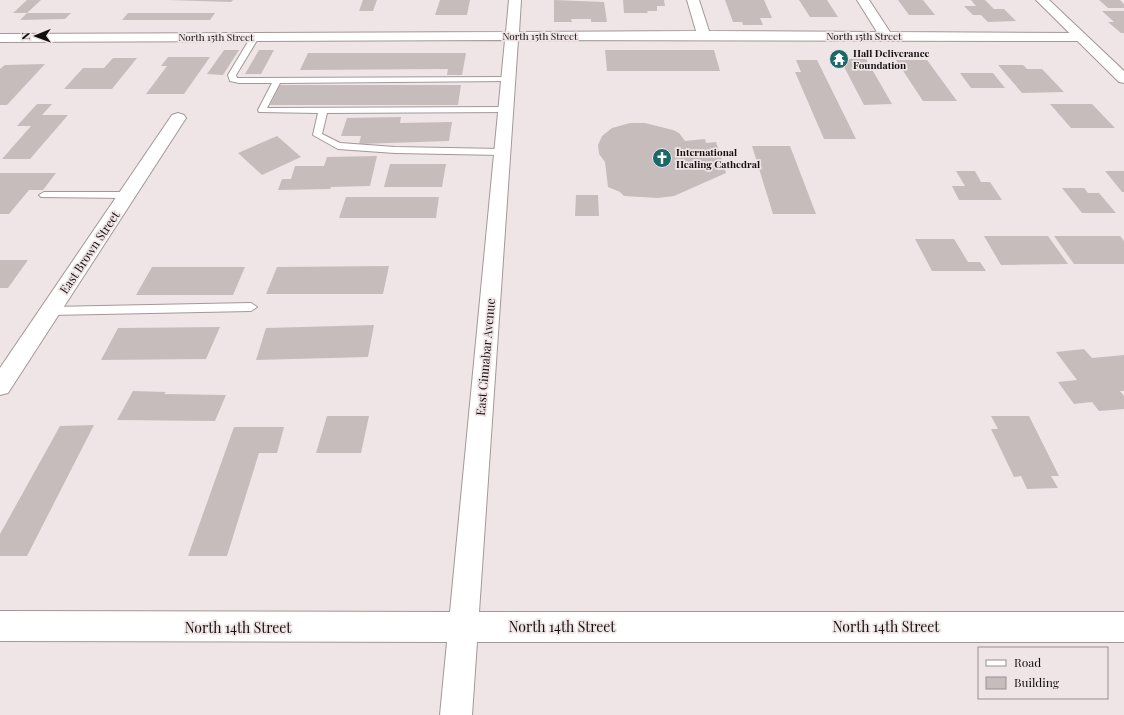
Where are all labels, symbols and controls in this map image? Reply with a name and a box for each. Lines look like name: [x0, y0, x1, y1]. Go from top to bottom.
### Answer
north arrow: [16, 16, 56, 56]
street label: North 15th Street: [502, 29, 578, 43]
street label: North 15th Street: [826, 29, 902, 43]
street label: North 15th Street: [178, 30, 254, 44]
text: N: [18, 32, 33, 40]
place label: Hall Deliverance Foundation: [853, 46, 930, 72]
temple icon: Hall Deliverance Foundation: [828, 48, 850, 70]
place label: International Healing Cathedral: [676, 145, 760, 171]
church icon: International Healing Cathedral: [651, 147, 673, 169]
street label: East Brown Street: [55, 207, 123, 296]
street label: East Cinnabar Avenue: [472, 298, 498, 416]
street label: North 14th Street: [509, 617, 616, 636]
street label: North 14th Street: [833, 617, 940, 636]
street label: North 14th Street: [185, 618, 292, 637]
legend: [978, 647, 1108, 699]
text: Road: [1014, 654, 1041, 670]
text: Building: [1014, 674, 1060, 690]

